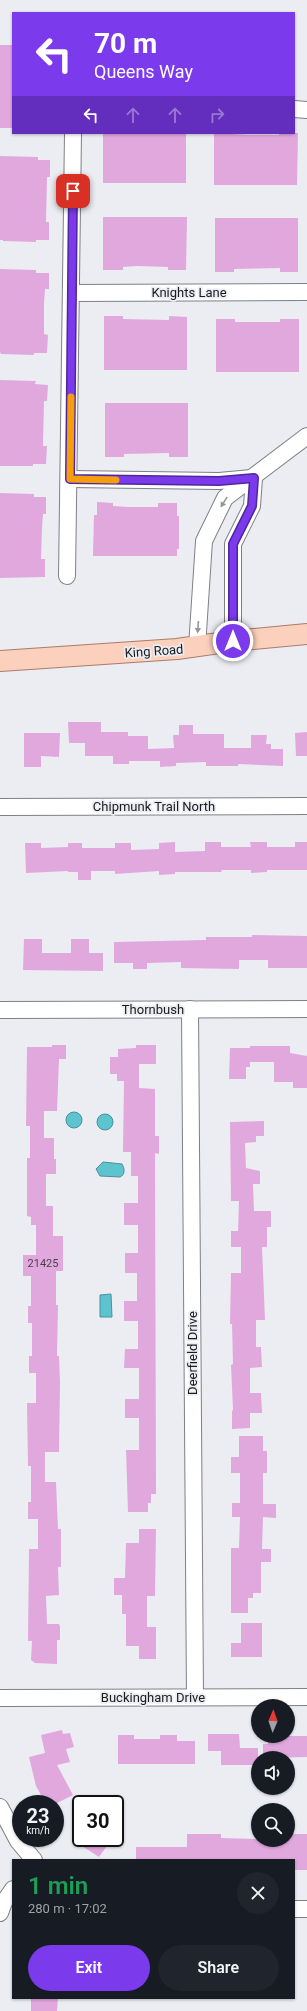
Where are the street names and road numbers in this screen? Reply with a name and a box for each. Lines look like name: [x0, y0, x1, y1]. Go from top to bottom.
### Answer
street label: Knights Lane: [151, 285, 227, 300]
street label: King Road: [124, 641, 184, 661]
street label: Chipmunk Trail North: [93, 799, 215, 814]
street label: Thornbush: [122, 1002, 184, 1017]
street label: Deerfield Drive: [185, 1311, 200, 1395]
street label: Buckingham Drive: [101, 1690, 205, 1705]

